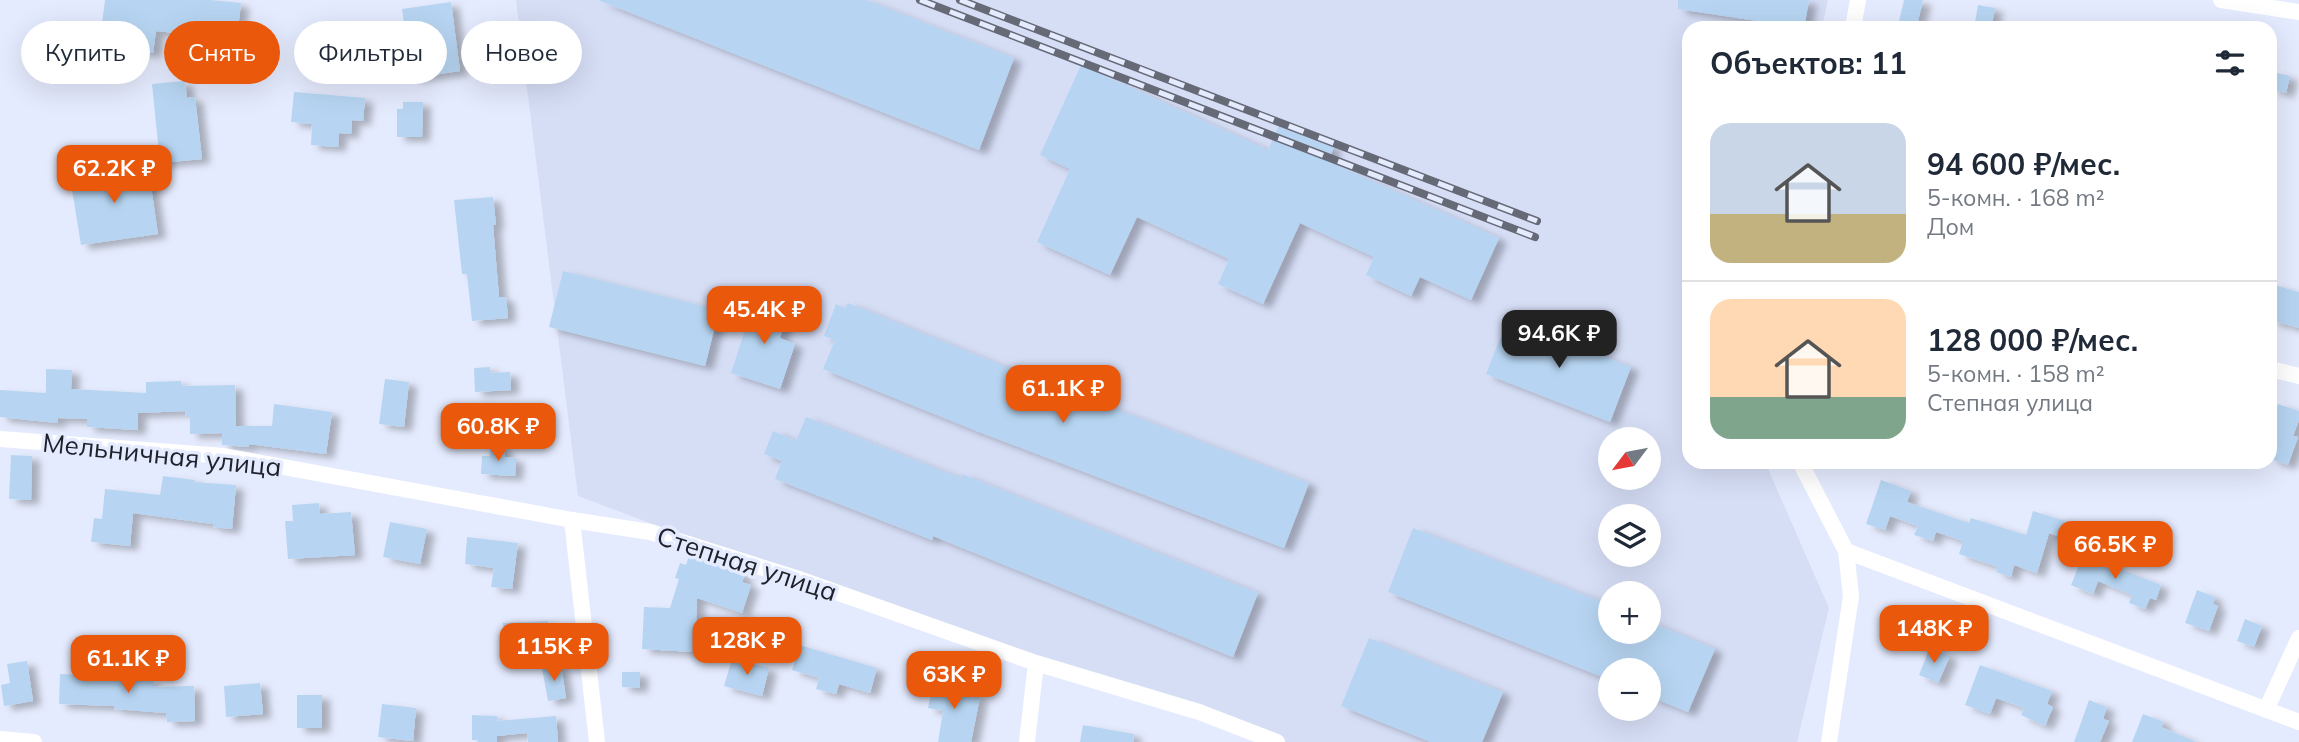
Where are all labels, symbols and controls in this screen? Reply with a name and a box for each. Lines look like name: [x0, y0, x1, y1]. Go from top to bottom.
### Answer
chip: Купить: [21, 21, 150, 84]
chip: Снять: [164, 21, 280, 84]
chip: Фильтры: [294, 21, 447, 84]
chip: Новое: [461, 21, 582, 84]
text: Объектов: 11: [1710, 44, 1907, 82]
icon: filters: [2211, 44, 2249, 82]
text: 94 600 ₽/мес.: [1927, 145, 2120, 183]
pin: 62.2K ₽: [49, 146, 179, 205]
icon: home: [1766, 151, 1850, 235]
text: 62.2K ₽: [73, 153, 155, 182]
text: 5-комн. · 168 m²: [1927, 183, 2105, 212]
text: Дом: [1927, 212, 1974, 241]
pin: 45.4K ₽: [699, 286, 829, 346]
text: 45.4K ₽: [723, 294, 805, 323]
pin: 94.6K ₽: [1494, 310, 1624, 370]
text: 94.6K ₽: [1518, 318, 1600, 347]
text: 128 000 ₽/мес.: [1927, 321, 2138, 359]
icon: home: [1766, 327, 1850, 411]
text: 5-комн. · 158 m²: [1927, 359, 2105, 388]
pin: 61.1K ₽: [998, 366, 1128, 425]
text: 61.1K ₽: [1022, 373, 1104, 402]
text: Степная улица: [1927, 388, 2093, 417]
pin: 60.8K ₽: [433, 404, 563, 463]
text: 60.8K ₽: [457, 411, 539, 440]
street label: Мельничная улица: [41, 426, 283, 483]
north arrow: [1598, 427, 1661, 490]
map controls: [1598, 427, 1661, 721]
button: layers: [1598, 504, 1661, 567]
street label: Степная улица: [653, 519, 842, 608]
pin: 66.5K ₽: [2050, 522, 2180, 581]
text: 66.5K ₽: [2074, 529, 2156, 558]
button: +: [1598, 581, 1661, 644]
pin: 148K ₽: [1877, 606, 1991, 665]
text: 148K ₽: [1896, 613, 1972, 642]
pin: 128K ₽: [690, 618, 804, 677]
pin: 115K ₽: [497, 624, 611, 683]
text: 128K ₽: [709, 625, 785, 654]
text: 115K ₽: [516, 631, 592, 660]
pin: 61.1K ₽: [63, 636, 193, 695]
text: 61.1K ₽: [87, 643, 169, 672]
pin: 63K ₽: [905, 652, 1003, 711]
button: −: [1598, 658, 1661, 721]
text: 63K ₽: [922, 659, 986, 688]

